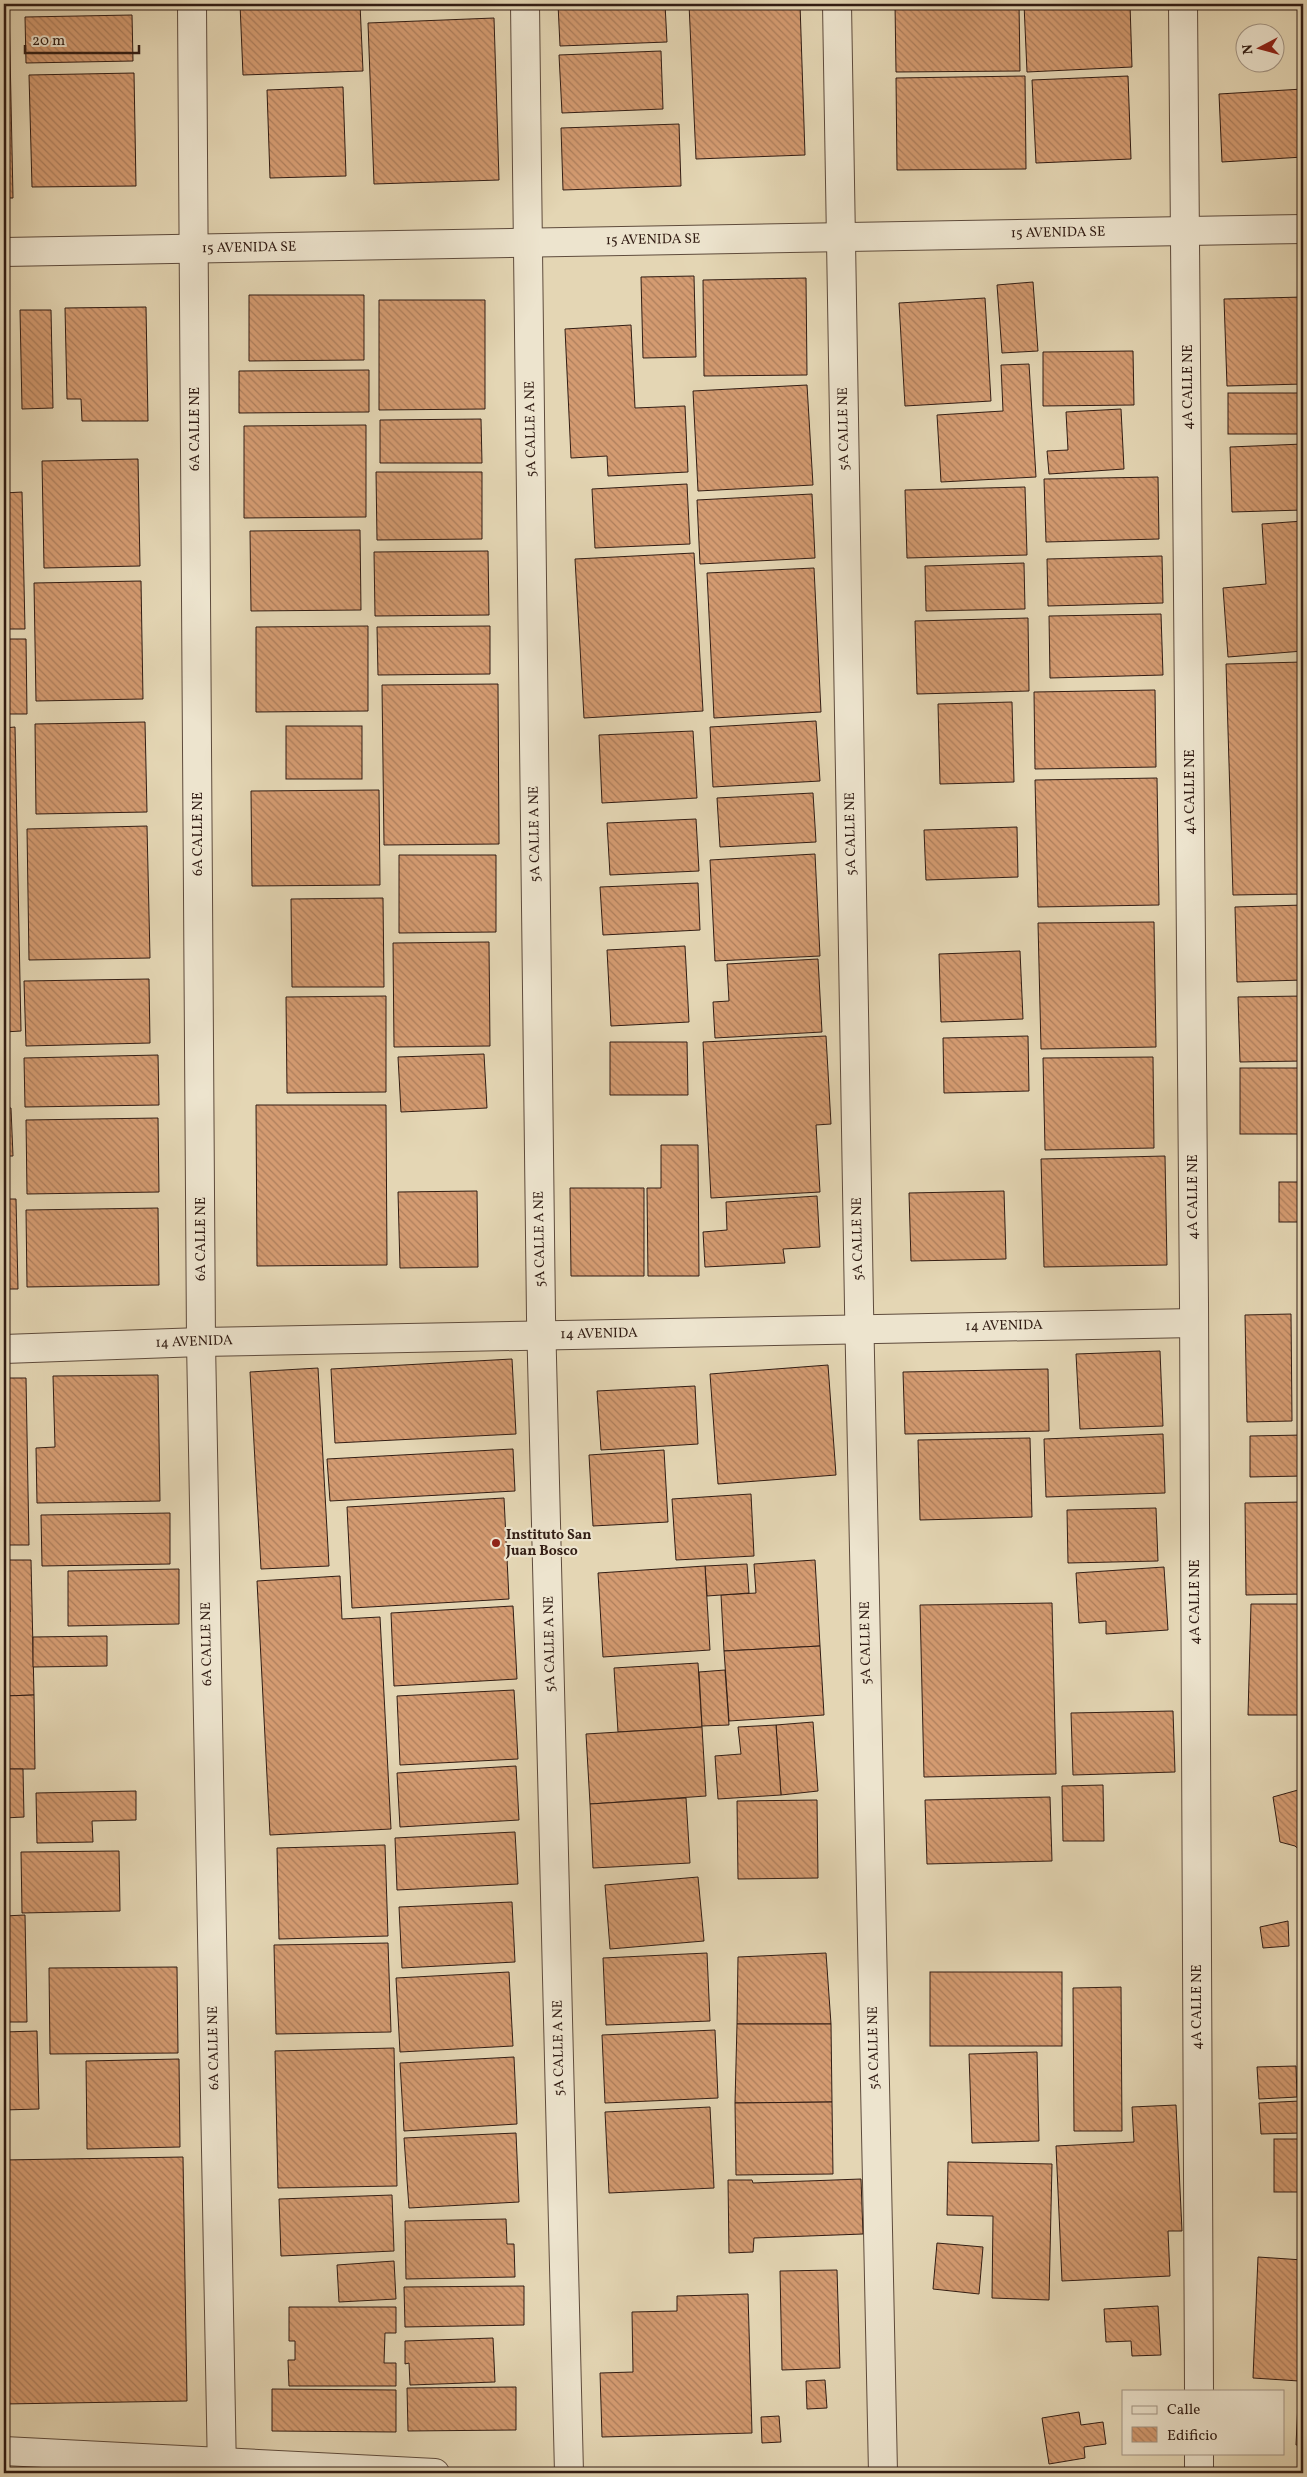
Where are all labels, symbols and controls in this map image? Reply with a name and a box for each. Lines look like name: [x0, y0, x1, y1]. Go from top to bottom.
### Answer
scale bar: [25, 22, 139, 54]
north arrow: [1234, 22, 1284, 72]
text: 20 m: [32, 31, 65, 52]
text: N: [1239, 43, 1259, 55]
street label: 15 AVENIDA SE: [1010, 223, 1106, 243]
street label: 15 AVENIDA SE: [605, 230, 701, 250]
street label: 15 AVENIDA SE: [201, 238, 297, 258]
street label: 4A CALLE NE: [1179, 344, 1198, 430]
street label: 5A CALLE A NE: [521, 381, 541, 477]
street label: 6A CALLE NE: [186, 387, 205, 471]
street label: 5A CALLE NE: [834, 387, 854, 471]
street label: 4A CALLE NE: [1181, 749, 1200, 835]
street label: 5A CALLE A NE: [525, 786, 545, 882]
street label: 6A CALLE NE: [189, 792, 208, 876]
street label: 5A CALLE NE: [841, 792, 861, 876]
street label: 4A CALLE NE: [1184, 1154, 1203, 1240]
street label: 5A CALLE A NE: [530, 1191, 550, 1287]
street label: 6A CALLE NE: [192, 1197, 211, 1281]
street label: 5A CALLE NE: [848, 1197, 868, 1281]
street label: 14 AVENIDA: [965, 1316, 1043, 1336]
street label: 14 AVENIDA: [560, 1324, 638, 1344]
street label: 14 AVENIDA: [155, 1331, 233, 1353]
place label: Instituto San Juan Bosco: [505, 1526, 592, 1561]
marker: Instituto San Juan Bosco: [490, 1537, 502, 1549]
street label: 4A CALLE NE: [1186, 1559, 1205, 1645]
street label: 5A CALLE A NE: [540, 1596, 560, 1692]
street label: 5A CALLE NE: [856, 1601, 876, 1685]
street label: 6A CALLE NE: [197, 1602, 217, 1686]
street label: 4A CALLE NE: [1188, 1964, 1207, 2050]
street label: 5A CALLE A NE: [549, 2000, 569, 2096]
street label: 6A CALLE NE: [204, 2006, 224, 2090]
street label: 5A CALLE NE: [864, 2006, 884, 2090]
legend: [1122, 2390, 1284, 2454]
text: Calle: [1167, 2400, 1200, 2421]
text: Edificio: [1167, 2426, 1218, 2447]

